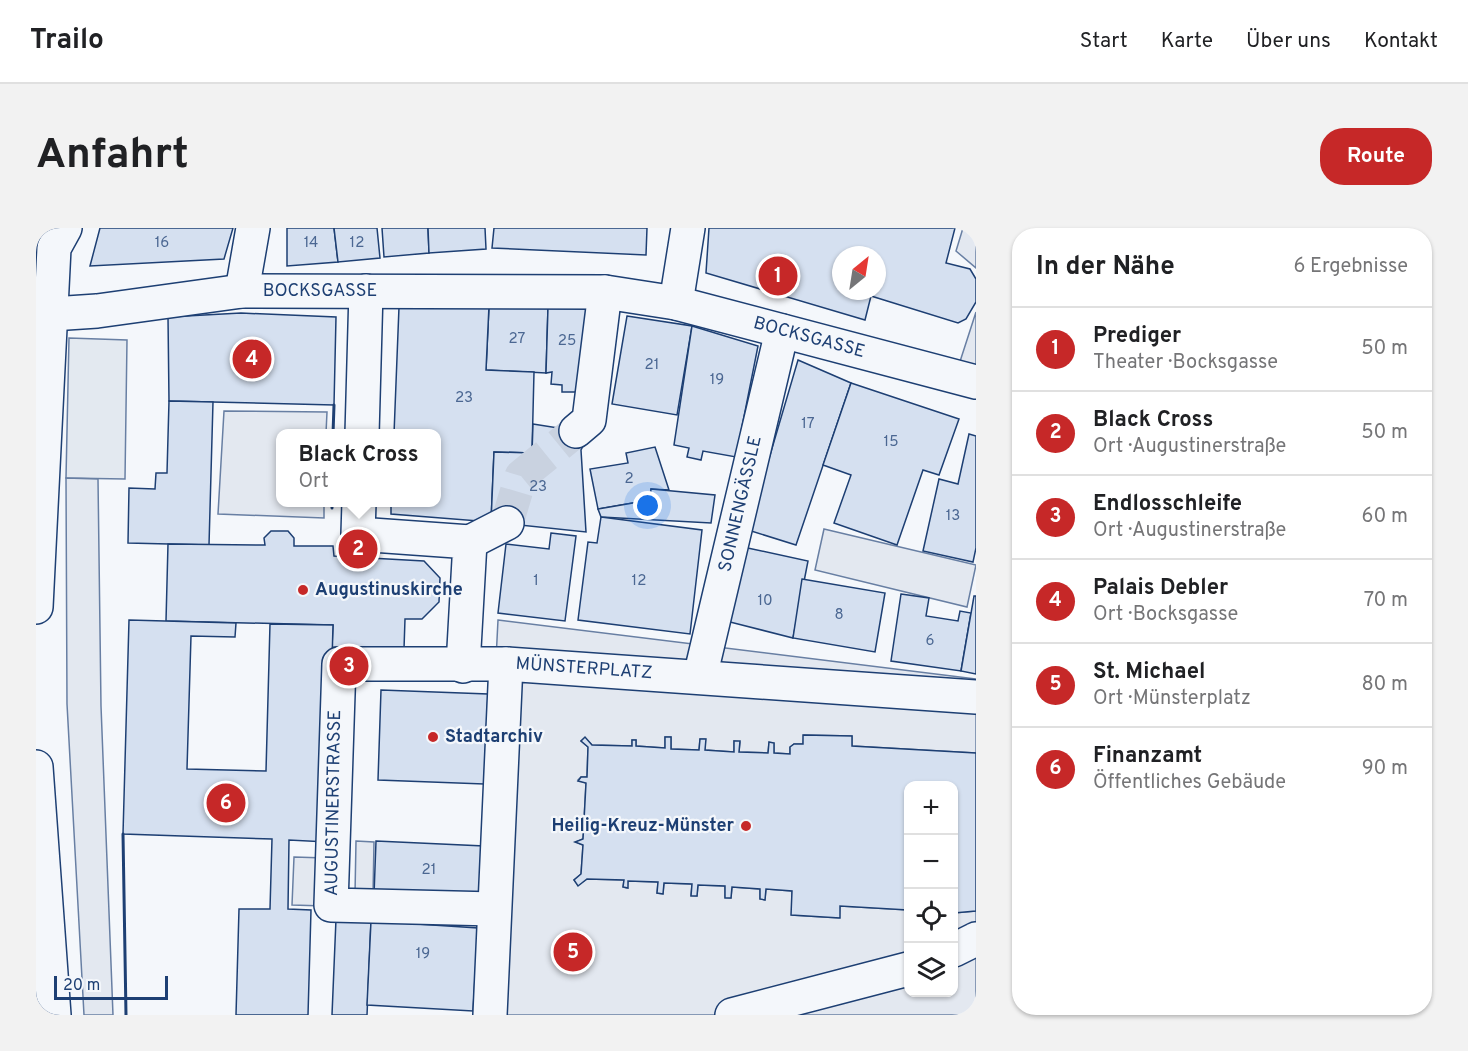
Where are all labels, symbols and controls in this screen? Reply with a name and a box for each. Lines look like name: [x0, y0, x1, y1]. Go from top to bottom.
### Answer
text: Trailo: [30, 23, 104, 59]
text: Start: [1080, 28, 1128, 55]
text: Karte: [1161, 28, 1213, 55]
text: Über uns: [1246, 28, 1331, 55]
text: Kontakt: [1364, 28, 1438, 55]
button: Route: [1320, 128, 1432, 185]
text: Anfahrt: [36, 130, 189, 183]
house number: 16: [155, 234, 169, 253]
house number: 14: [304, 234, 318, 253]
house number: 12: [350, 234, 364, 253]
north arrow: [832, 246, 886, 300]
text: In der Nähe: [1036, 251, 1175, 284]
pin: 1: [758, 254, 798, 298]
text: 6 Ergebnisse: [1293, 254, 1408, 280]
street label: BOCKSGASSE: [263, 280, 377, 303]
street label: BOCKSGASSE: [751, 312, 867, 364]
text: Prediger: [1093, 323, 1181, 350]
house number: 27: [509, 330, 526, 349]
house number: 25: [558, 332, 576, 351]
pin: 4: [232, 336, 272, 382]
text: 1: [1052, 336, 1060, 362]
text: 50 m: [1361, 336, 1408, 362]
text: Theater · Bocksgasse: [1093, 350, 1278, 376]
house number: 21: [645, 356, 659, 375]
house number: 19: [710, 371, 724, 390]
house number: 23: [455, 389, 473, 408]
text: Black Cross: [1093, 407, 1213, 434]
house number: 17: [801, 415, 815, 434]
text: 2: [1049, 420, 1062, 446]
text: 50 m: [1361, 420, 1408, 446]
popup: [276, 429, 441, 507]
street label: SONNENGÄSSLE: [712, 433, 768, 574]
house number: 15: [884, 433, 898, 452]
text: Ort · Augustinerstraße: [1093, 434, 1286, 460]
text: Black Cross: [298, 442, 419, 469]
text: Ort: [298, 469, 329, 495]
house number: 2: [624, 470, 634, 489]
house number: 23: [529, 478, 547, 497]
your location: [633, 491, 662, 520]
text: Endlosschleife: [1093, 491, 1242, 518]
text: 3: [1050, 504, 1062, 530]
text: 60 m: [1362, 504, 1408, 530]
house number: 13: [946, 507, 960, 526]
text: Ort · Augustinerstraße: [1093, 518, 1286, 544]
pin: 2: [338, 526, 378, 572]
house number: 1: [533, 572, 539, 591]
house number: 12: [632, 572, 646, 591]
text: Palais Debler: [1093, 575, 1228, 602]
place label: Augustinuskirche: [315, 579, 463, 602]
marker: Augustinuskirche: [296, 583, 310, 597]
text: 4: [1049, 588, 1062, 614]
text: 70 m: [1364, 588, 1408, 614]
house number: 10: [757, 592, 773, 611]
text: Ort · Bocksgasse: [1093, 602, 1238, 628]
house number: 8: [834, 606, 844, 625]
house number: 6: [926, 632, 935, 651]
pin: 3: [330, 644, 368, 688]
street label: MÜNSTERPLATZ: [515, 651, 653, 685]
text: St. Michael: [1093, 659, 1205, 686]
text: 5: [1049, 672, 1062, 698]
text: 80 m: [1362, 672, 1408, 698]
text: Ort · Münsterplatz: [1093, 686, 1251, 712]
street label: AUGUSTINERSTRASSE: [321, 710, 347, 896]
place label: Stadtarchiv: [445, 726, 543, 749]
marker: Stadtarchiv: [426, 730, 440, 744]
text: Finanzamt: [1093, 743, 1202, 770]
text: 6: [1049, 756, 1062, 782]
text: 90 m: [1362, 756, 1408, 782]
text: Öffentliches Gebäude: [1093, 770, 1286, 796]
pin: 6: [206, 780, 246, 826]
map controls: [904, 781, 958, 997]
button: +: [904, 781, 958, 835]
place label: Heilig-Kreuz-Münster: [551, 815, 734, 838]
marker: Heilig-Kreuz-Münster: [739, 819, 753, 833]
button: −: [904, 835, 958, 889]
house number: 21: [422, 861, 436, 880]
button: locate: [904, 889, 958, 943]
pin: 5: [554, 930, 592, 974]
button: layers: [904, 943, 958, 997]
house number: 19: [416, 945, 430, 964]
scale bar: [54, 973, 168, 1000]
text: 20 m: [63, 976, 100, 996]

